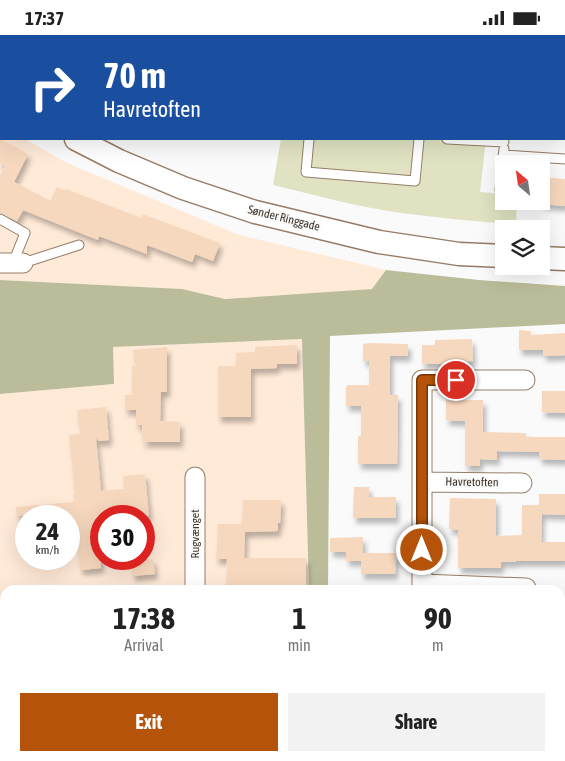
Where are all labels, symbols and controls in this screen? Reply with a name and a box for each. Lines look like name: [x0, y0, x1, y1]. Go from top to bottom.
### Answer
text: 17:37: [25, 7, 64, 29]
icon: right: [20, 55, 85, 120]
text: 70 m: [103, 55, 166, 95]
text: Havretoften: [103, 96, 201, 122]
north arrow: [495, 155, 550, 210]
map controls: [495, 155, 550, 275]
street label: Sønder Ringgade: [246, 202, 322, 234]
button: layers: [495, 220, 550, 275]
pin: [435, 359, 477, 401]
icon: arrive: [442, 366, 470, 394]
street label: Havretoften: [445, 475, 499, 489]
speed limit sign: 30: [90, 505, 155, 570]
street label: Rugvænget: [188, 509, 202, 559]
text: 24: [36, 517, 59, 545]
position arrow: [395, 523, 447, 575]
text: km/h: [36, 543, 59, 557]
text: 17:38: [113, 601, 175, 635]
text: 1: [292, 601, 306, 635]
text: 90: [424, 601, 452, 635]
text: Arrival: [124, 636, 163, 654]
text: min: [288, 636, 311, 654]
text: m: [432, 636, 444, 654]
button: Exit: [20, 693, 278, 751]
button: Share: [288, 693, 545, 751]

